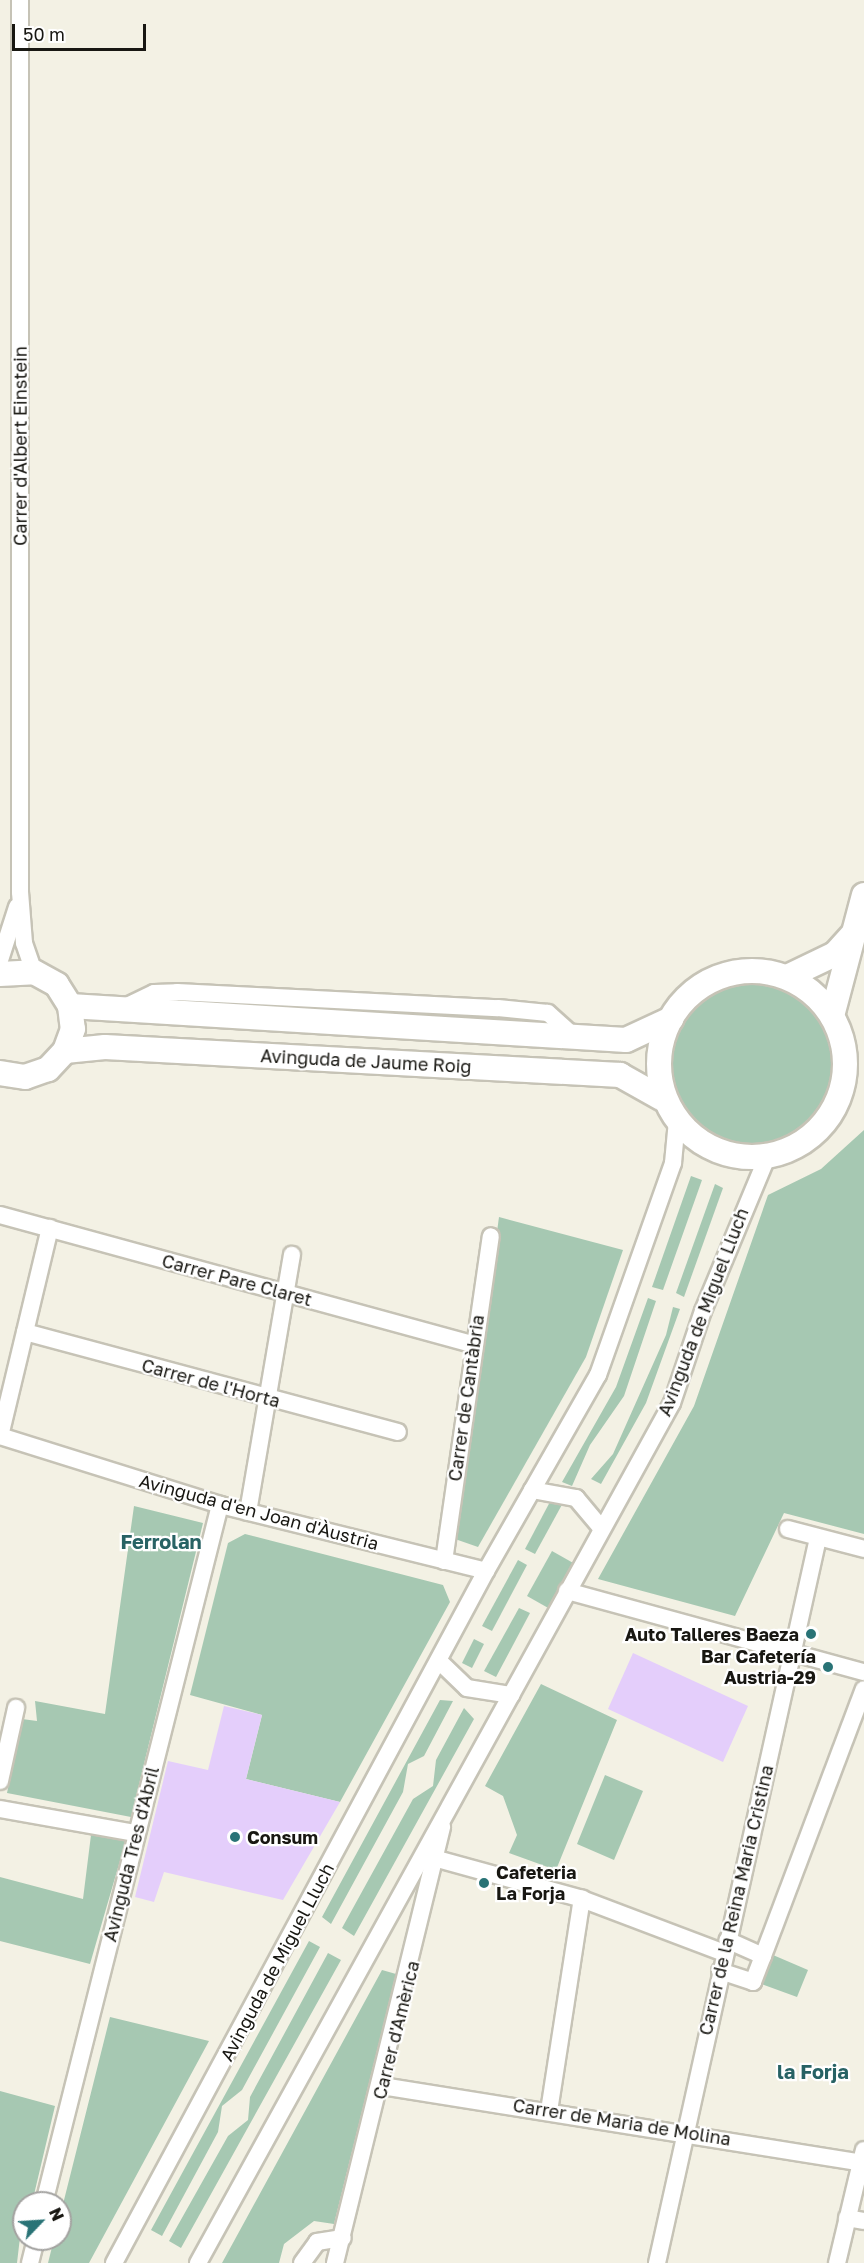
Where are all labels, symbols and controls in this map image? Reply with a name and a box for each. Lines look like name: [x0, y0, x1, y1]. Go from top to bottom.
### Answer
scale bar: [15, 12, 148, 50]
text: 50 m: [23, 23, 65, 45]
street label: Carrer d'Albert Einstein: [9, 346, 31, 546]
street label: Avinguda de Jaume Roig: [260, 1045, 472, 1077]
street label: Avinguda de Miguel Lluch: [653, 1205, 753, 1419]
street label: Carrer Pare Claret: [160, 1250, 314, 1310]
street label: Carrer de Cantàbria: [444, 1313, 488, 1483]
street label: Carrer de l'Horta: [139, 1354, 283, 1412]
street label: Avinguda d'en Joan d'Àustria: [137, 1470, 381, 1554]
district label: Ferrolan: [120, 1529, 202, 1553]
place label: Auto Talleres Baeza: [625, 1623, 799, 1645]
marker: Auto Talleres Baeza: [804, 1627, 818, 1641]
place label: Bar Cafetería Austria-29: [701, 1646, 816, 1688]
marker: Bar Cafetería Austria-29: [821, 1660, 835, 1674]
street label: Carrer de la Reina Maria Cristina: [694, 1763, 778, 2037]
street label: Avinguda Tres d'Abril: [99, 1764, 163, 1944]
place label: Consum: [247, 1826, 318, 1848]
marker: Consum: [228, 1830, 242, 1844]
street label: Avinguda de Miguel Lluch: [216, 1859, 338, 2065]
place label: Cafeteria La Forja: [496, 1862, 576, 1904]
marker: Cafeteria La Forja: [477, 1876, 491, 1890]
street label: Carrer d'Amèrica: [368, 1958, 424, 2102]
district label: la Forja: [777, 2059, 849, 2083]
street label: Carrer de Maria de Molina: [511, 2094, 733, 2150]
north arrow: [12, 2191, 72, 2251]
text: N: [45, 2204, 68, 2224]

